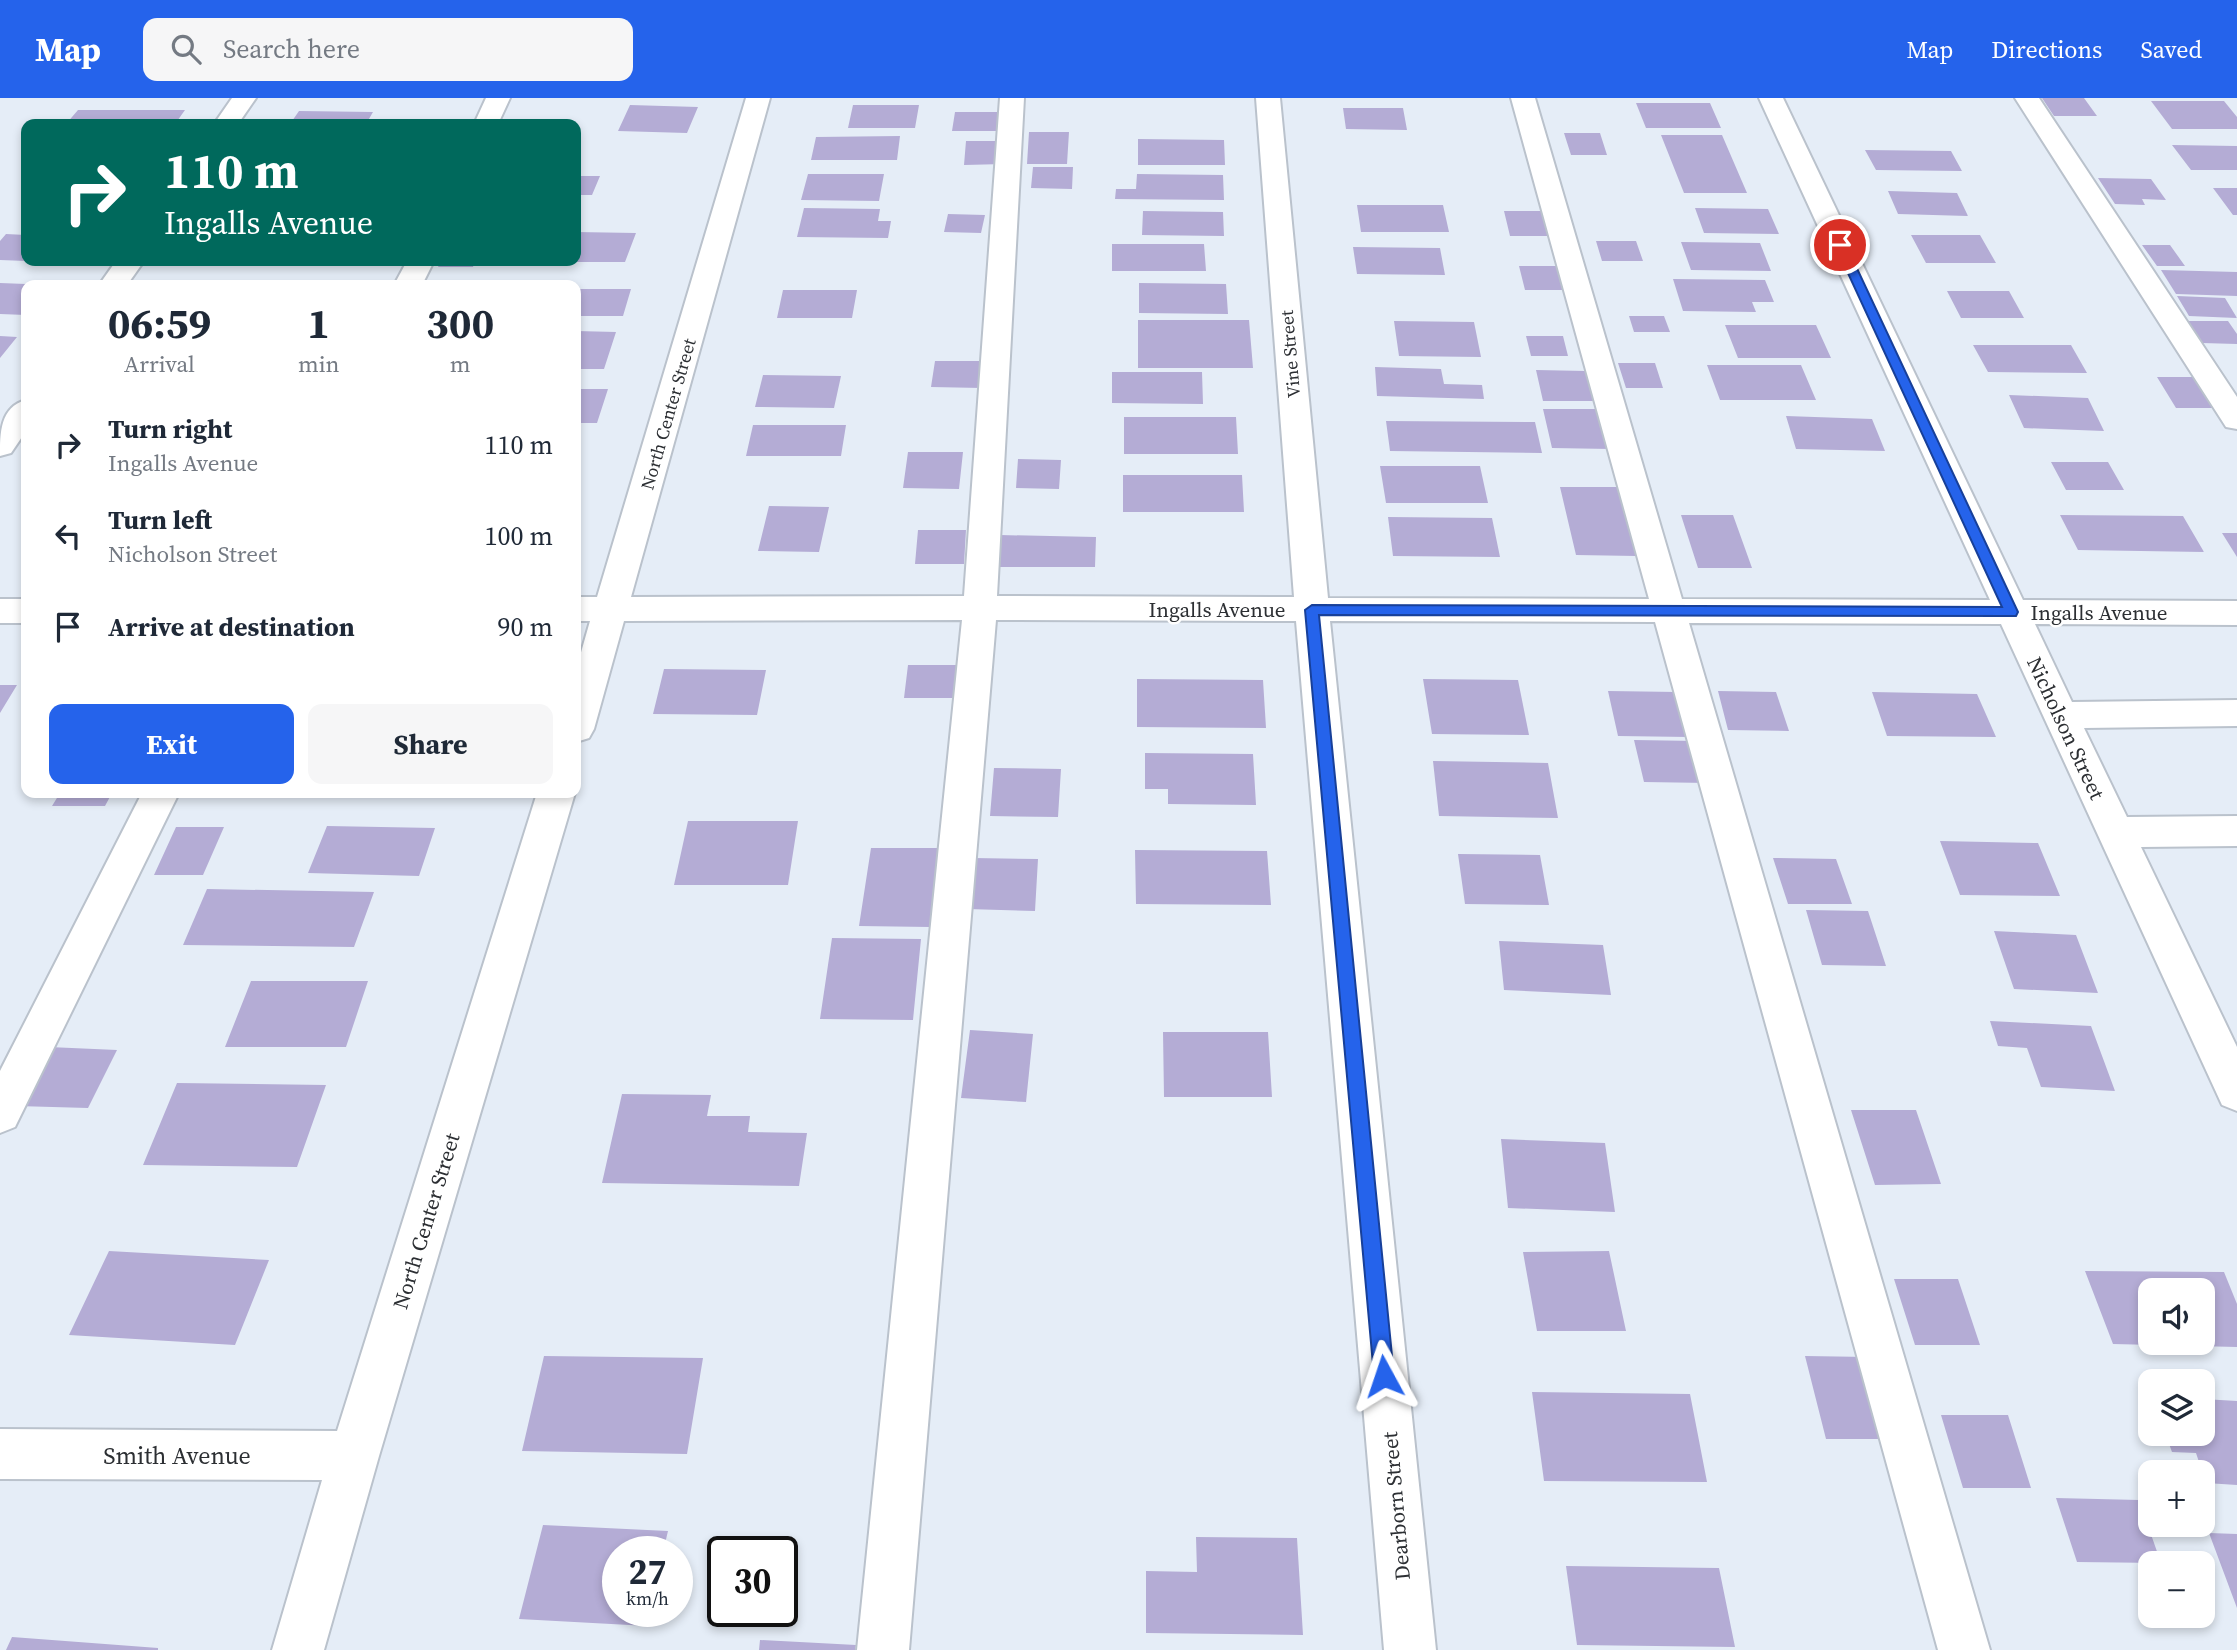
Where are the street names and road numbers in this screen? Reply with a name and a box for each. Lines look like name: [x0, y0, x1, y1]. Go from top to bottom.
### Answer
street label: Vine Street: [1274, 309, 1306, 399]
street label: North Center Street: [634, 335, 702, 493]
street label: Ingalls Avenue: [1148, 595, 1286, 624]
street label: Ingalls Avenue: [2030, 598, 2168, 627]
street label: Nicholson Street: [2020, 652, 2112, 804]
street label: North Center Street: [385, 1129, 467, 1313]
street label: Dearborn Street: [1375, 1430, 1417, 1582]
street label: Smith Avenue: [103, 1439, 251, 1472]

